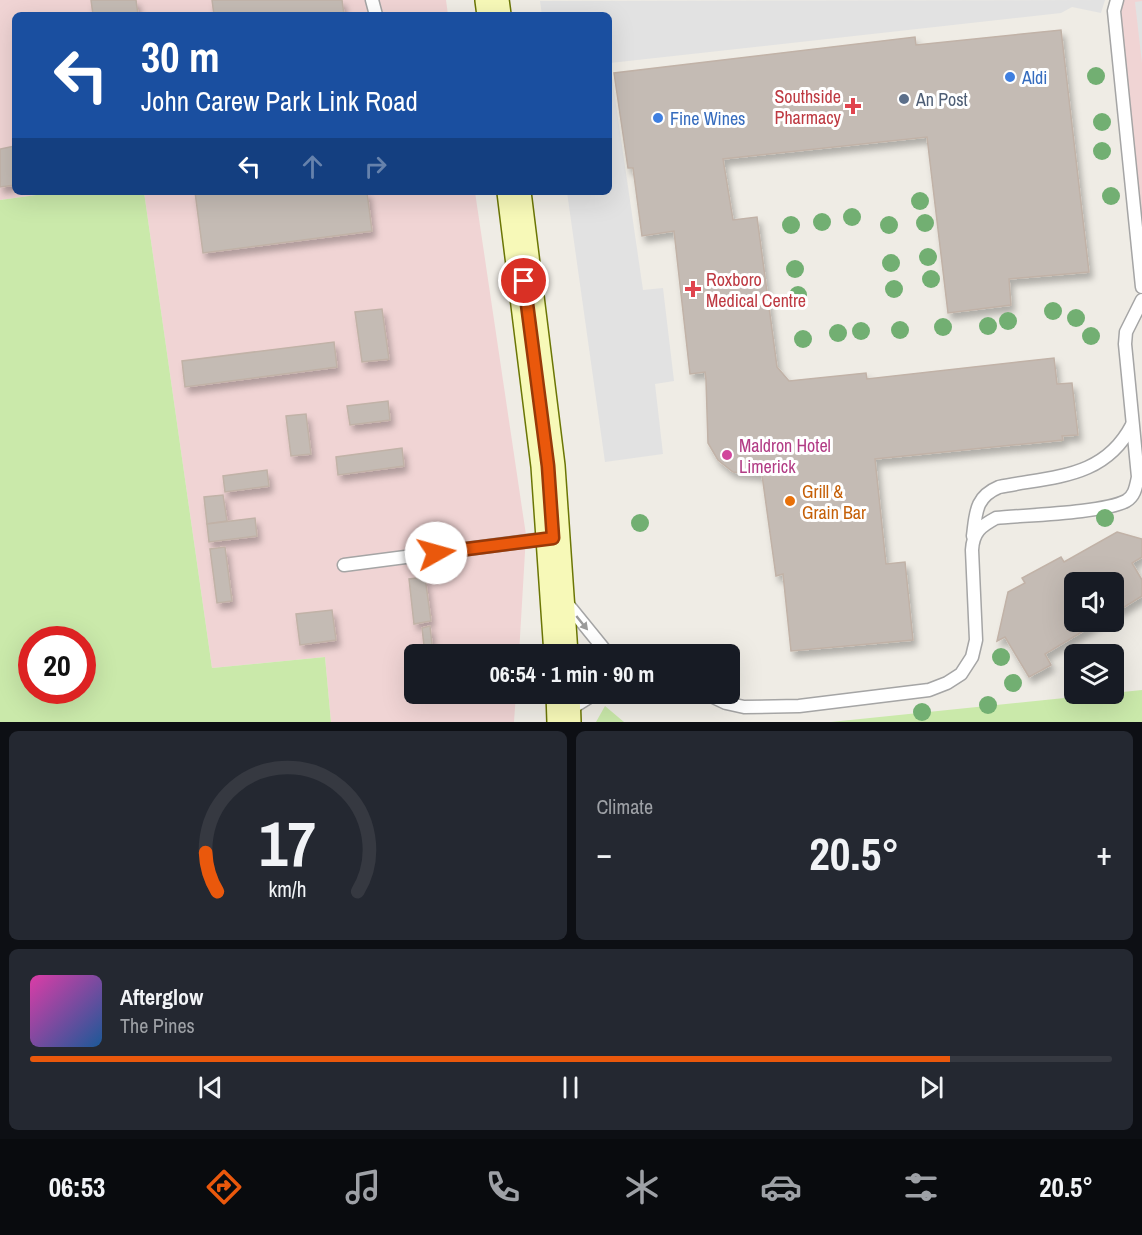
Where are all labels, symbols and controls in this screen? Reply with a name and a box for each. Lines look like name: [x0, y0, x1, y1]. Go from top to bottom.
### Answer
text: 30 m: [141, 29, 220, 85]
icon: left: [42, 36, 120, 114]
place label: Aldi: [1021, 65, 1047, 90]
marker: Aldi: [1003, 70, 1017, 84]
text: John Carew Park Link Road: [141, 83, 418, 119]
place label: Southside Pharmacy: [775, 84, 842, 130]
place label: An Post: [915, 87, 968, 112]
marker: An Post: [897, 92, 911, 106]
marker: Southside Pharmacy: [846, 99, 860, 113]
place label: Fine Wines: [670, 106, 745, 131]
marker: Fine Wines: [651, 111, 665, 125]
icon: left: [233, 150, 266, 183]
icon: ahead: [296, 150, 329, 183]
icon: right: [359, 150, 392, 183]
pin: [498, 255, 549, 306]
icon: arrive: [507, 264, 540, 297]
place label: Roxboro Medical Centre: [706, 267, 806, 313]
marker: Roxboro Medical Centre: [684, 280, 702, 298]
place label: Maldron Hotel Limerick: [739, 433, 831, 479]
marker: Maldron Hotel Limerick: [720, 448, 734, 462]
place label: Grill & Grain Bar: [802, 479, 866, 525]
marker: Grill & Grain Bar: [783, 494, 797, 508]
position arrow: [404, 521, 468, 585]
map controls: [1064, 572, 1124, 704]
button: sound: [1064, 572, 1124, 632]
one-way arrow: [575, 615, 588, 630]
speed limit sign: 20: [18, 626, 96, 704]
button: layers: [1064, 644, 1124, 704]
text: 06:54 · 1 min · 90 m: [490, 659, 654, 689]
text: Climate: [597, 793, 653, 820]
text: 17: [259, 801, 316, 885]
text: 20.5°: [809, 823, 899, 884]
text: −: [597, 831, 612, 875]
text: +: [1096, 831, 1112, 875]
text: km/h: [269, 876, 307, 905]
text: Afterglow: [120, 982, 203, 1012]
text: The Pines: [120, 1012, 195, 1039]
icon: previous: [194, 1071, 227, 1104]
icon: pause: [554, 1071, 587, 1104]
icon: next: [915, 1071, 948, 1104]
icon: directions: [203, 1166, 245, 1208]
icon: music: [342, 1166, 384, 1208]
icon: phone: [482, 1166, 524, 1208]
icon: climate: [621, 1166, 663, 1208]
icon: car: [760, 1166, 802, 1208]
icon: filters: [900, 1166, 942, 1208]
text: 06:53: [49, 1169, 105, 1205]
text: 20.5°: [1039, 1169, 1093, 1205]

